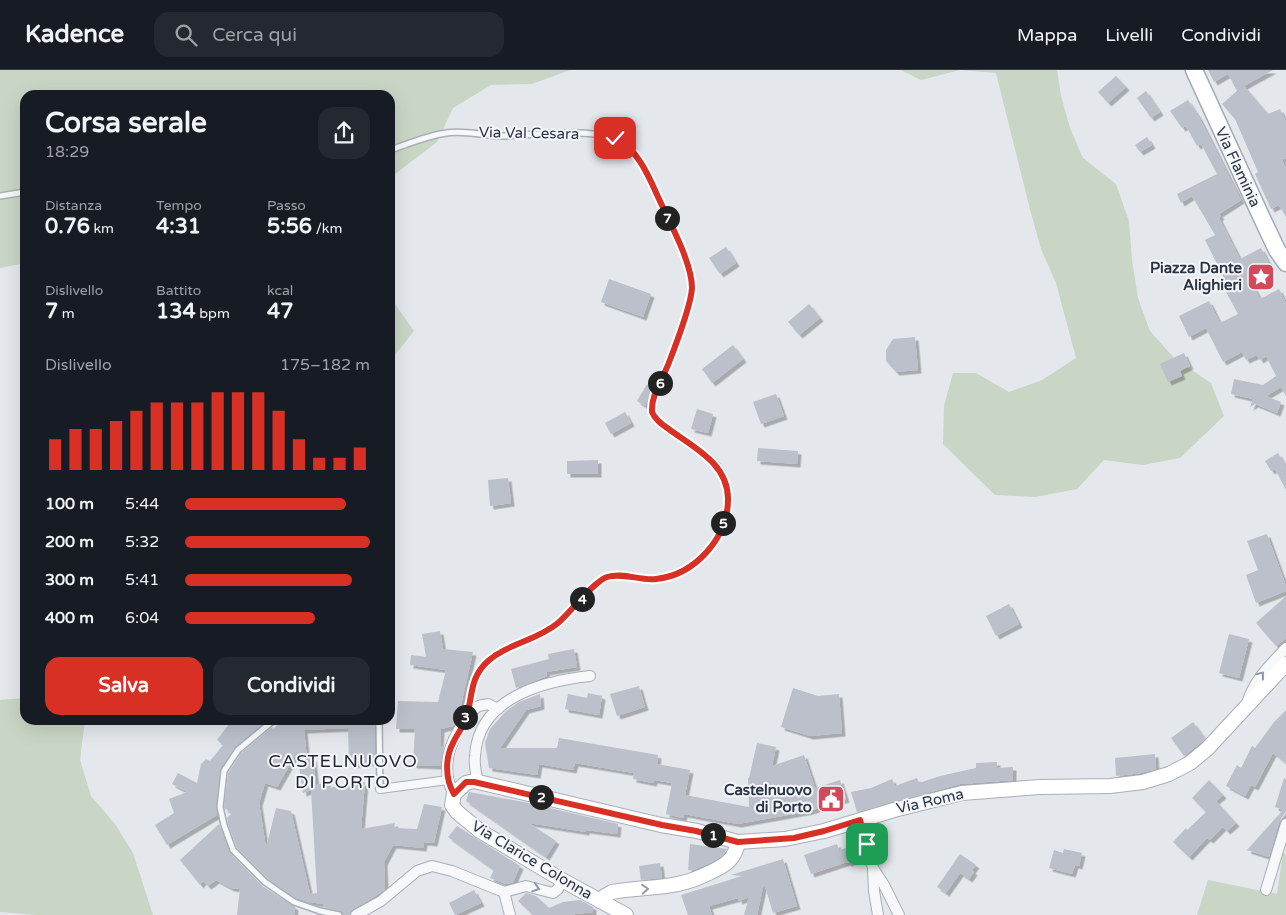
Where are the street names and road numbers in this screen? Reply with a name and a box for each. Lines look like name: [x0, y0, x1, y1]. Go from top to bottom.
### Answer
street label: Via Val Cesara: [479, 123, 579, 143]
street label: Via Flaminia: [1212, 124, 1264, 210]
street label: Via Roma: [895, 785, 965, 817]
street label: Via Clarice Colonna: [468, 817, 596, 903]

